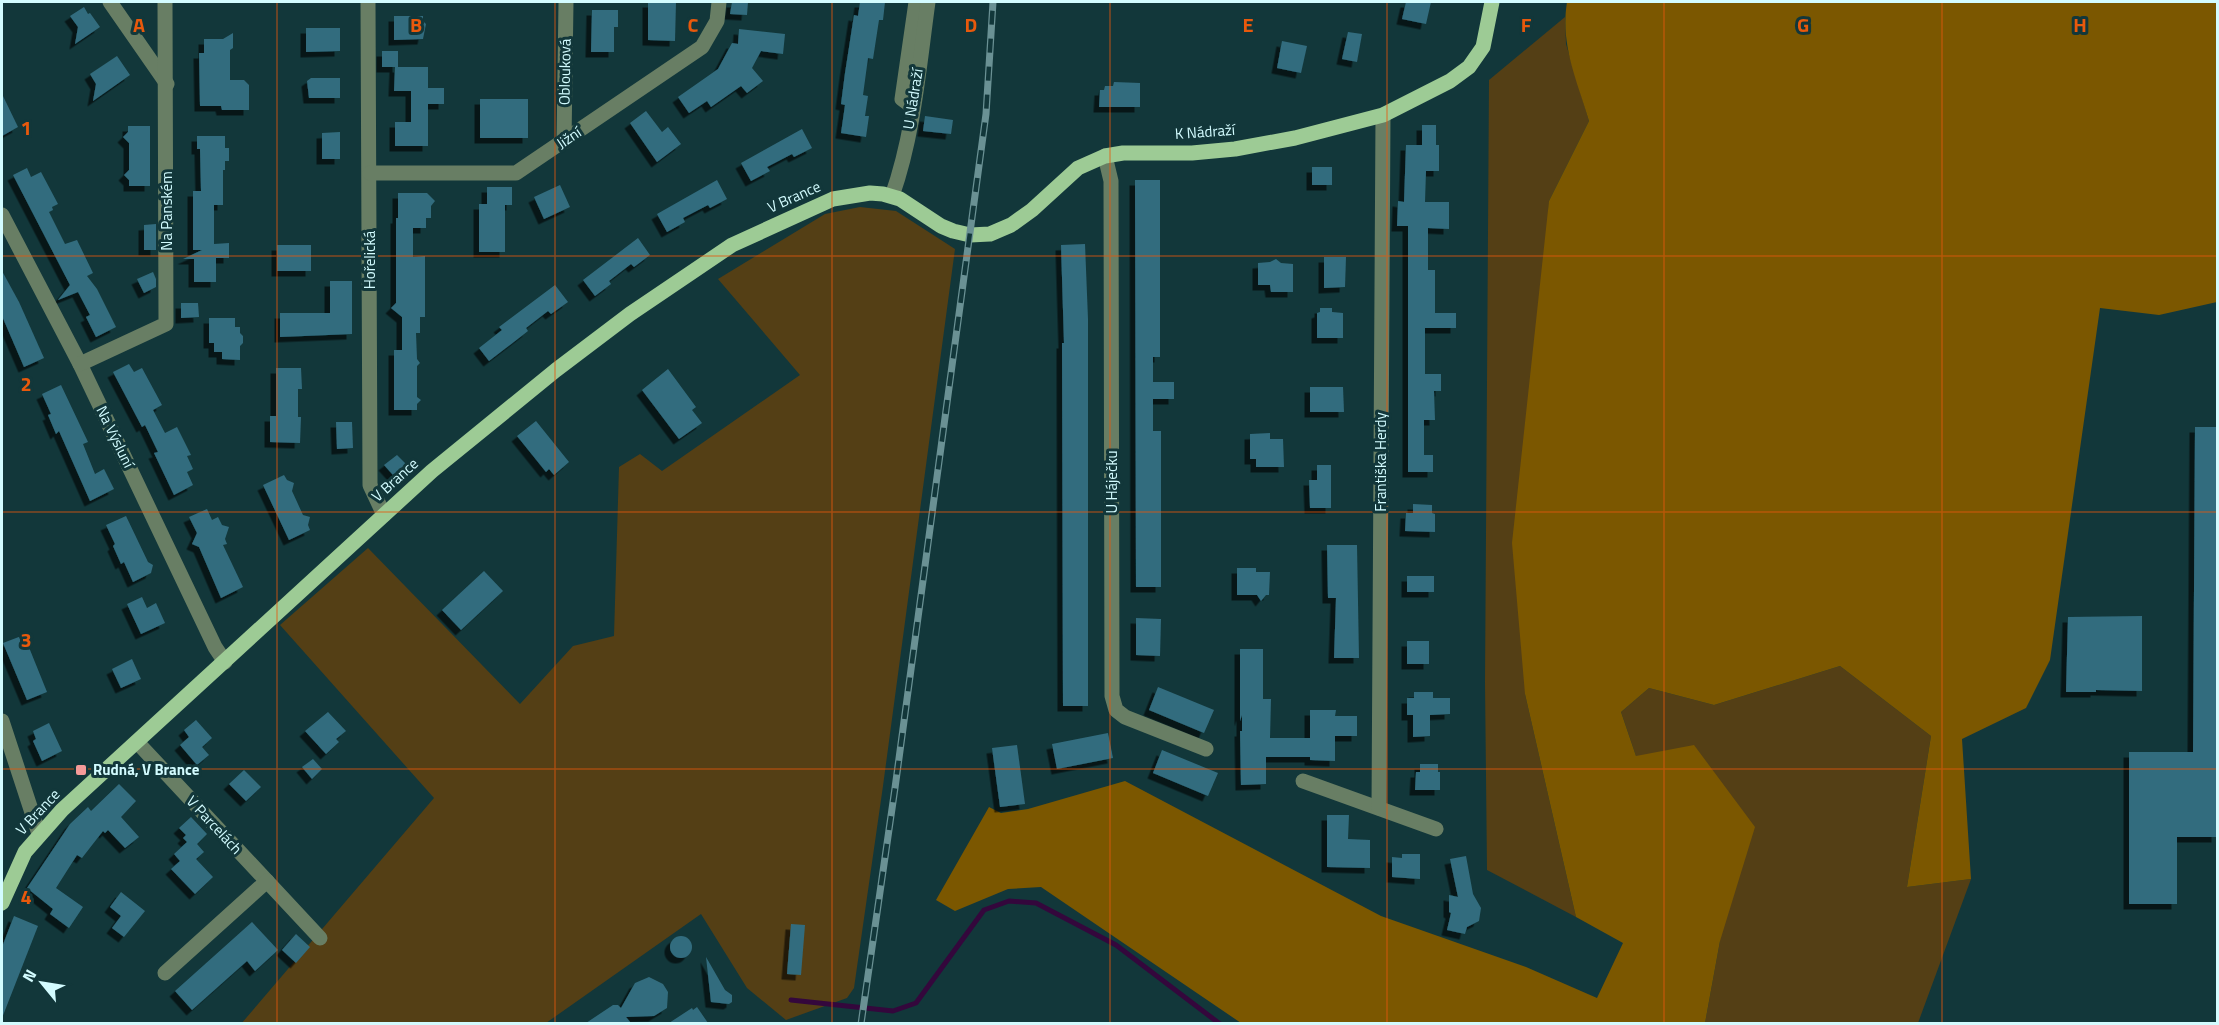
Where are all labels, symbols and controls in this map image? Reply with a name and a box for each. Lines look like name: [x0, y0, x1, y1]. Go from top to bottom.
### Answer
text: A: [133, 9, 145, 40]
text: B: [410, 9, 422, 40]
text: C: [688, 9, 699, 40]
text: D: [965, 9, 977, 40]
text: E: [1242, 9, 1254, 40]
text: F: [1521, 9, 1532, 40]
text: G: [1797, 9, 1809, 40]
text: H: [2073, 9, 2087, 40]
street label: Oblouková: [552, 38, 577, 105]
street label: U Nádraží: [896, 65, 929, 131]
text: 1: [20, 112, 32, 143]
street label: K Nádraží: [1174, 118, 1238, 145]
street label: Jižní: [552, 120, 587, 154]
street label: Na Panském: [155, 171, 178, 251]
street label: V Brance: [764, 175, 824, 218]
street label: Hořelická: [358, 230, 381, 289]
text: 2: [20, 368, 32, 399]
street label: Na Výsluní: [91, 402, 141, 473]
street label: Františka Herdy: [1369, 412, 1392, 512]
street label: U Háječku: [1100, 450, 1123, 514]
street label: V Brance: [366, 452, 423, 507]
text: 3: [20, 624, 32, 655]
place label: Rudná, V Brance: [93, 758, 200, 781]
marker: Rudná, V Brance: [74, 763, 88, 777]
street label: V Brance: [10, 783, 65, 840]
street label: V Parcelách: [181, 790, 248, 859]
text: 4: [20, 881, 32, 912]
north arrow: [12, 953, 72, 1013]
text: N: [16, 965, 42, 986]

